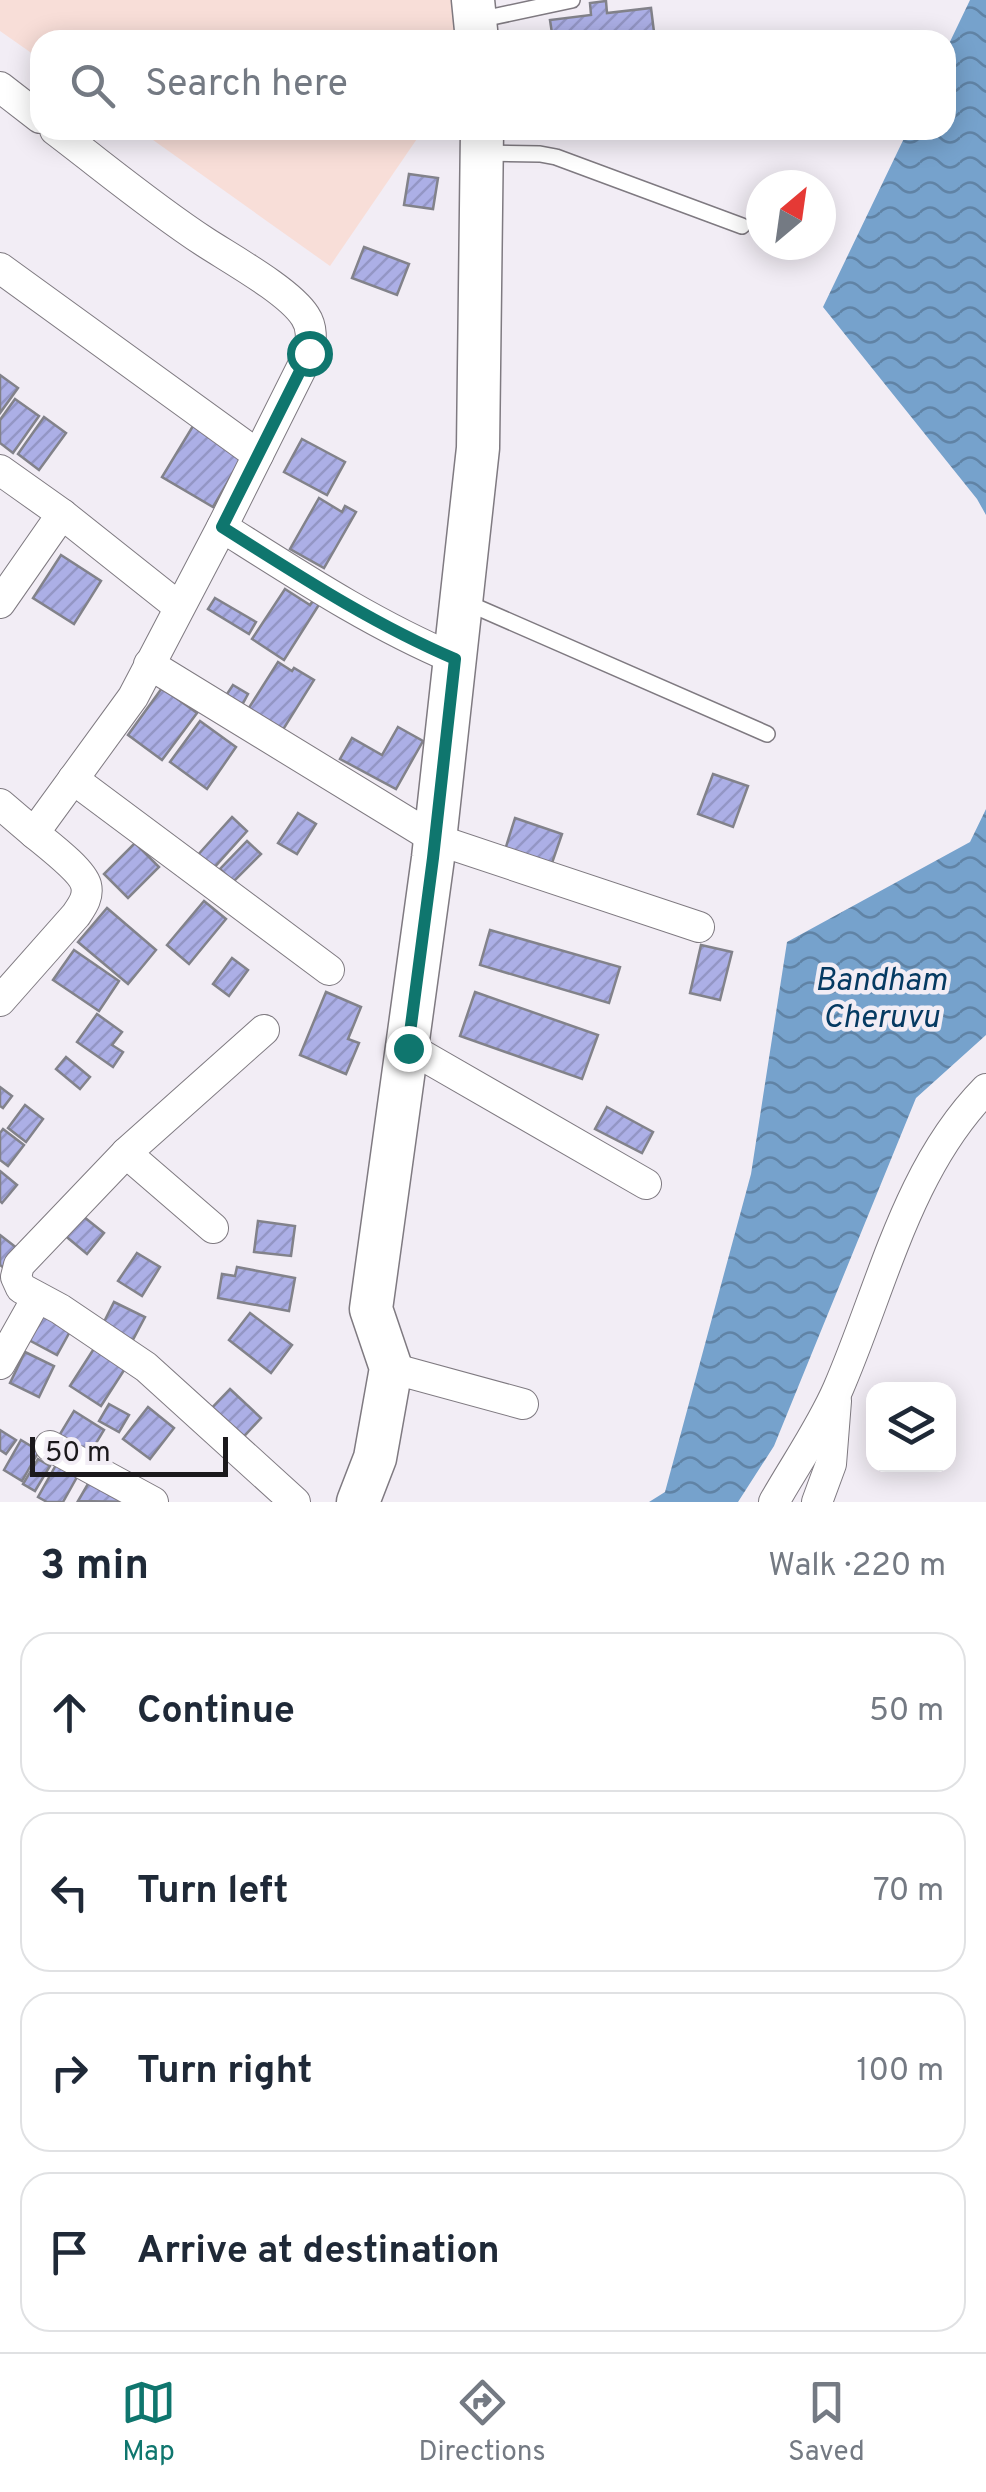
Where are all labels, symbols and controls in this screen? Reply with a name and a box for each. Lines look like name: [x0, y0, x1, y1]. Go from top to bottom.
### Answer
search box: [30, 30, 956, 140]
icon: search: [65, 58, 120, 113]
text: Search here: [145, 61, 348, 110]
north arrow: [746, 170, 836, 260]
route start: [287, 331, 333, 377]
water label: Bandham Cheruvu: [815, 962, 947, 1039]
route end: [386, 1026, 432, 1072]
map controls: [866, 1382, 956, 1472]
button: layers: [866, 1382, 956, 1472]
scale bar: [30, 1432, 228, 1476]
text: 50 m: [45, 1436, 111, 1472]
text: 3 min: [40, 1541, 149, 1594]
text: Walk · 220 m: [768, 1547, 946, 1587]
icon: ahead: [42, 1685, 97, 1740]
text: Continue: [137, 1688, 295, 1737]
text: 50 m: [869, 1692, 944, 1732]
icon: left: [42, 1865, 97, 1920]
text: Turn left: [137, 1868, 289, 1917]
text: 70 m: [873, 1872, 944, 1912]
icon: right: [42, 2045, 97, 2100]
text: Turn right: [137, 2048, 312, 2097]
text: 100 m: [857, 2052, 944, 2092]
icon: arrive: [42, 2225, 97, 2280]
text: Arrive at destination: [137, 2228, 500, 2277]
tab: Map: [121, 2375, 176, 2471]
tab: Directions: [418, 2375, 546, 2471]
tab: Saved: [788, 2375, 865, 2471]

